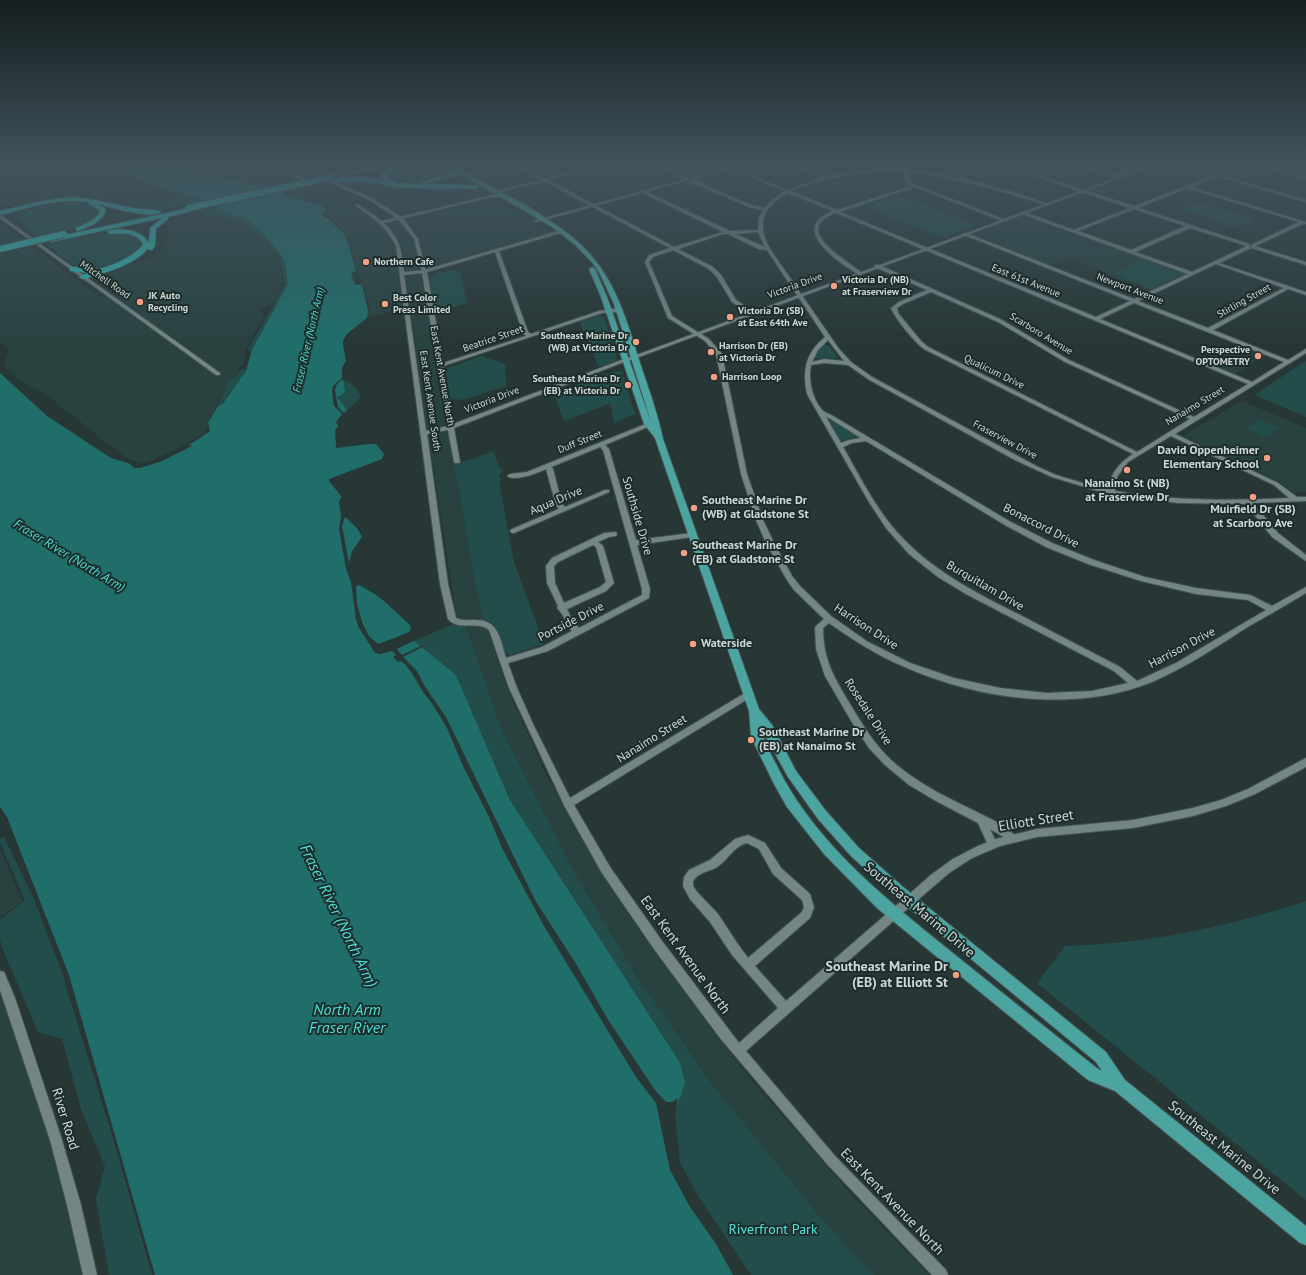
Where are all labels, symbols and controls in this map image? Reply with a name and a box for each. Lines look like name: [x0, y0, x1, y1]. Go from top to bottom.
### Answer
place label: Northern Cafe: [374, 256, 434, 268]
marker: Northern Cafe: [361, 257, 371, 267]
street label: Mitchell Road: [78, 258, 132, 302]
street label: East 61st Avenue: [990, 262, 1062, 300]
street label: Victoria Drive: [766, 271, 824, 301]
street label: Newport Avenue: [1095, 271, 1165, 307]
place label: Victoria Dr (NB) at Fraserview Dr: [842, 274, 912, 298]
marker: Victoria Dr (NB) at Fraserview Dr: [829, 281, 839, 291]
street label: Stirling Street: [1215, 281, 1273, 321]
water label: Fraser River (North Arm): [290, 286, 328, 394]
place label: JK Auto Recycling: [148, 290, 188, 314]
place label: Best Color Press Limited: [393, 292, 450, 316]
marker: JK Auto Recycling: [135, 297, 145, 307]
marker: Best Color Press Limited: [380, 299, 390, 309]
place label: Victoria Dr (SB) at East 64th Ave: [738, 305, 807, 328]
street label: Scarboro Avenue: [1007, 310, 1075, 358]
marker: Victoria Dr (SB) at East 64th Ave: [725, 312, 735, 322]
street label: Beatrice Street: [461, 323, 525, 355]
street label: East Kent Avenue North: [427, 325, 457, 427]
place label: Southeast Marine Dr (WB) at Victoria Dr: [541, 330, 628, 354]
marker: Southeast Marine Dr (WB) at Victoria Dr: [631, 337, 641, 347]
place label: Harrison Dr (EB) at Victoria Dr: [719, 340, 788, 364]
place label: Perspective OPTOMETRY: [1195, 344, 1250, 368]
marker: Harrison Dr (EB) at Victoria Dr: [706, 347, 716, 357]
street label: East Kent Avenue South: [417, 350, 443, 452]
marker: Perspective OPTOMETRY: [1253, 351, 1263, 361]
street label: Qualicum Drive: [962, 352, 1026, 392]
place label: Harrison Loop: [722, 371, 782, 383]
marker: Harrison Loop: [709, 372, 719, 382]
place label: Southeast Marine Dr (EB) at Victoria Dr: [533, 373, 620, 396]
marker: Southeast Marine Dr (EB) at Victoria Dr: [623, 380, 633, 390]
street label: Victoria Drive: [463, 384, 521, 416]
street label: Nanaimo Street: [1163, 384, 1227, 428]
street label: Fraserview Drive: [971, 418, 1039, 462]
street label: Duff Street: [556, 428, 604, 456]
place label: David Oppenheimer Elementary School: [1157, 444, 1259, 472]
marker: David Oppenheimer Elementary School: [1262, 453, 1272, 463]
marker: Nanaimo St (NB) at Fraserview Dr: [1122, 465, 1132, 475]
street label: Southside Drive: [619, 475, 655, 557]
place label: Nanaimo St (NB) at Fraserview Dr: [1084, 477, 1170, 505]
street label: Aqua Drive: [527, 483, 585, 519]
marker: Muirfield Dr (SB) at Scarboro Ave: [1248, 492, 1258, 502]
place label: Southeast Marine Dr (WB) at Gladstone St: [702, 494, 809, 522]
street label: Bonaccord Drive: [1001, 501, 1081, 551]
marker: Southeast Marine Dr (WB) at Gladstone St: [689, 503, 699, 513]
place label: Muirfield Dr (SB) at Scarboro Ave: [1210, 503, 1296, 531]
water label: Fraser River (North Arm): [10, 516, 128, 596]
place label: Southeast Marine Dr (EB) at Gladstone St: [692, 539, 797, 567]
marker: Southeast Marine Dr (EB) at Gladstone St: [679, 548, 689, 558]
street label: Burquitlam Drive: [944, 558, 1026, 614]
street label: Portside Drive: [536, 599, 606, 645]
street label: Harrison Drive: [831, 601, 901, 653]
street label: Harrison Drive: [1146, 624, 1218, 672]
place label: Waterside: [701, 637, 752, 651]
marker: Waterside: [688, 639, 698, 649]
street label: Rosedale Drive: [841, 676, 895, 748]
street label: Nanaimo Street: [614, 712, 690, 766]
place label: Southeast Marine Dr (EB) at Nanaimo St: [759, 726, 864, 754]
marker: Southeast Marine Dr (EB) at Nanaimo St: [746, 735, 756, 745]
street label: Elliott Street: [997, 807, 1075, 835]
water label: Fraser River (North Arm): [295, 841, 381, 991]
street label: Southeast Marine Drive: [860, 859, 978, 961]
street label: East Kent Avenue North: [636, 893, 734, 1017]
place label: Southeast Marine Dr (EB) at Elliott St: [826, 959, 948, 992]
marker: Southeast Marine Dr (EB) at Elliott St: [951, 970, 961, 980]
water label: North Arm Fraser River: [309, 1000, 385, 1038]
street label: River Road: [48, 1086, 82, 1152]
street label: Southeast Marine Drive: [1164, 1098, 1284, 1198]
street label: East Kent Avenue North: [837, 1145, 947, 1259]
park label: Riverfront Park: [728, 1222, 818, 1238]

